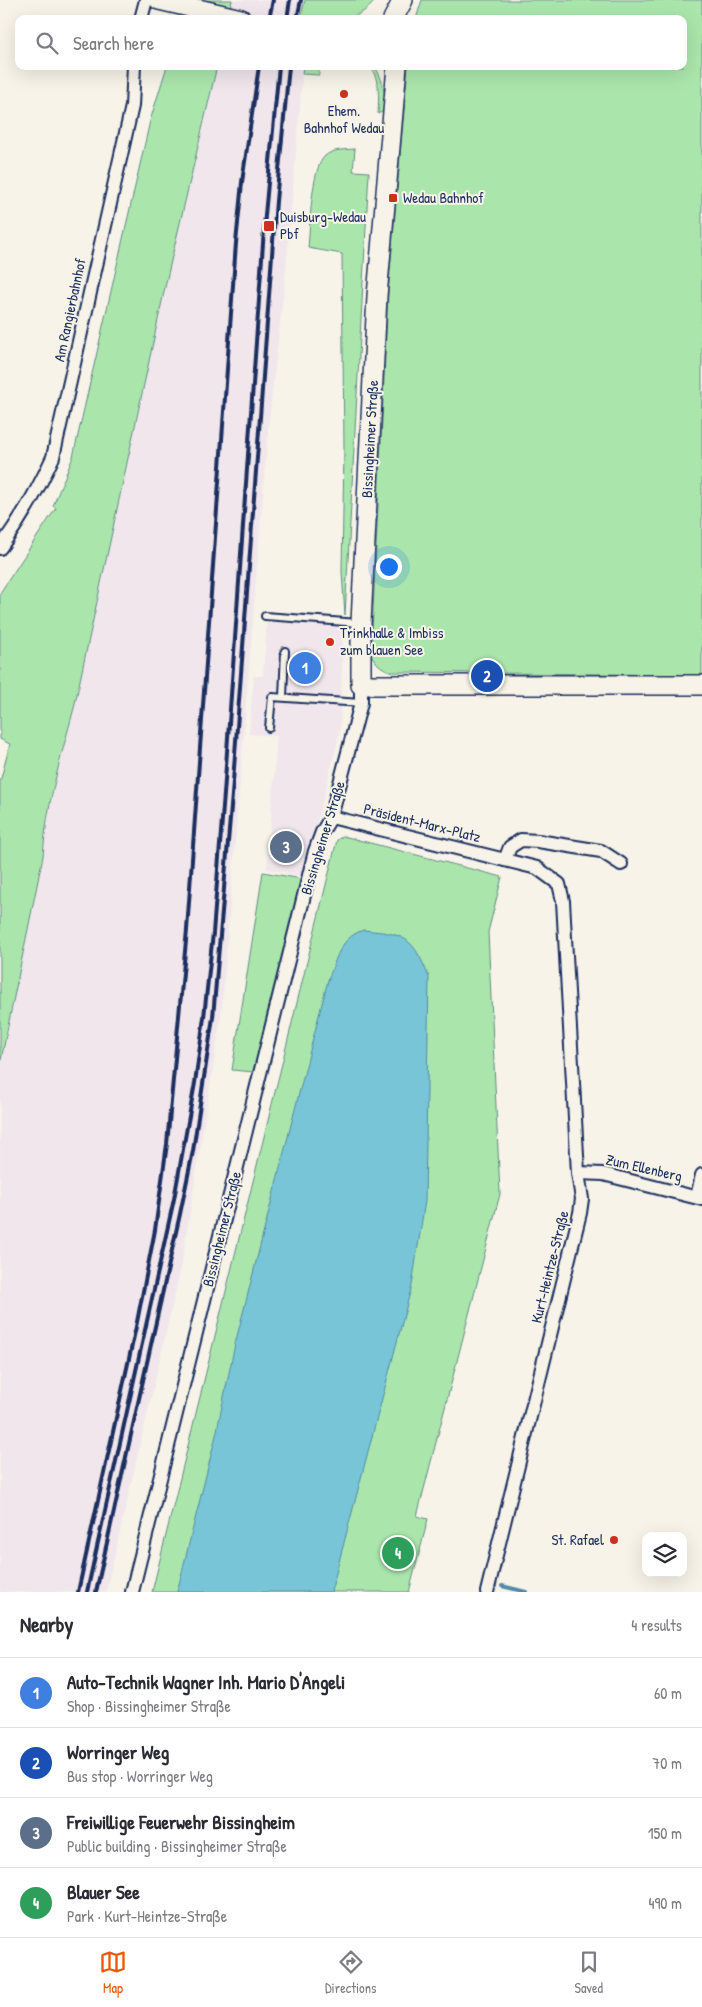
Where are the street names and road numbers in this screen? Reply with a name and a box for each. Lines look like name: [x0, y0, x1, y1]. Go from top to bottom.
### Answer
street label: Am Rangierbahnhof: [48, 256, 91, 363]
street label: Bissingheimer Straße: [356, 379, 383, 498]
street label: Bissingheimer Straße: [295, 778, 350, 897]
street label: Präsident-Marx-Platz: [361, 798, 483, 847]
street label: Zum Ellenberg: [604, 1149, 685, 1187]
street label: Bissingheimer Straße: [197, 1169, 246, 1289]
street label: Kurt-Heintze-Straße: [525, 1208, 574, 1325]

